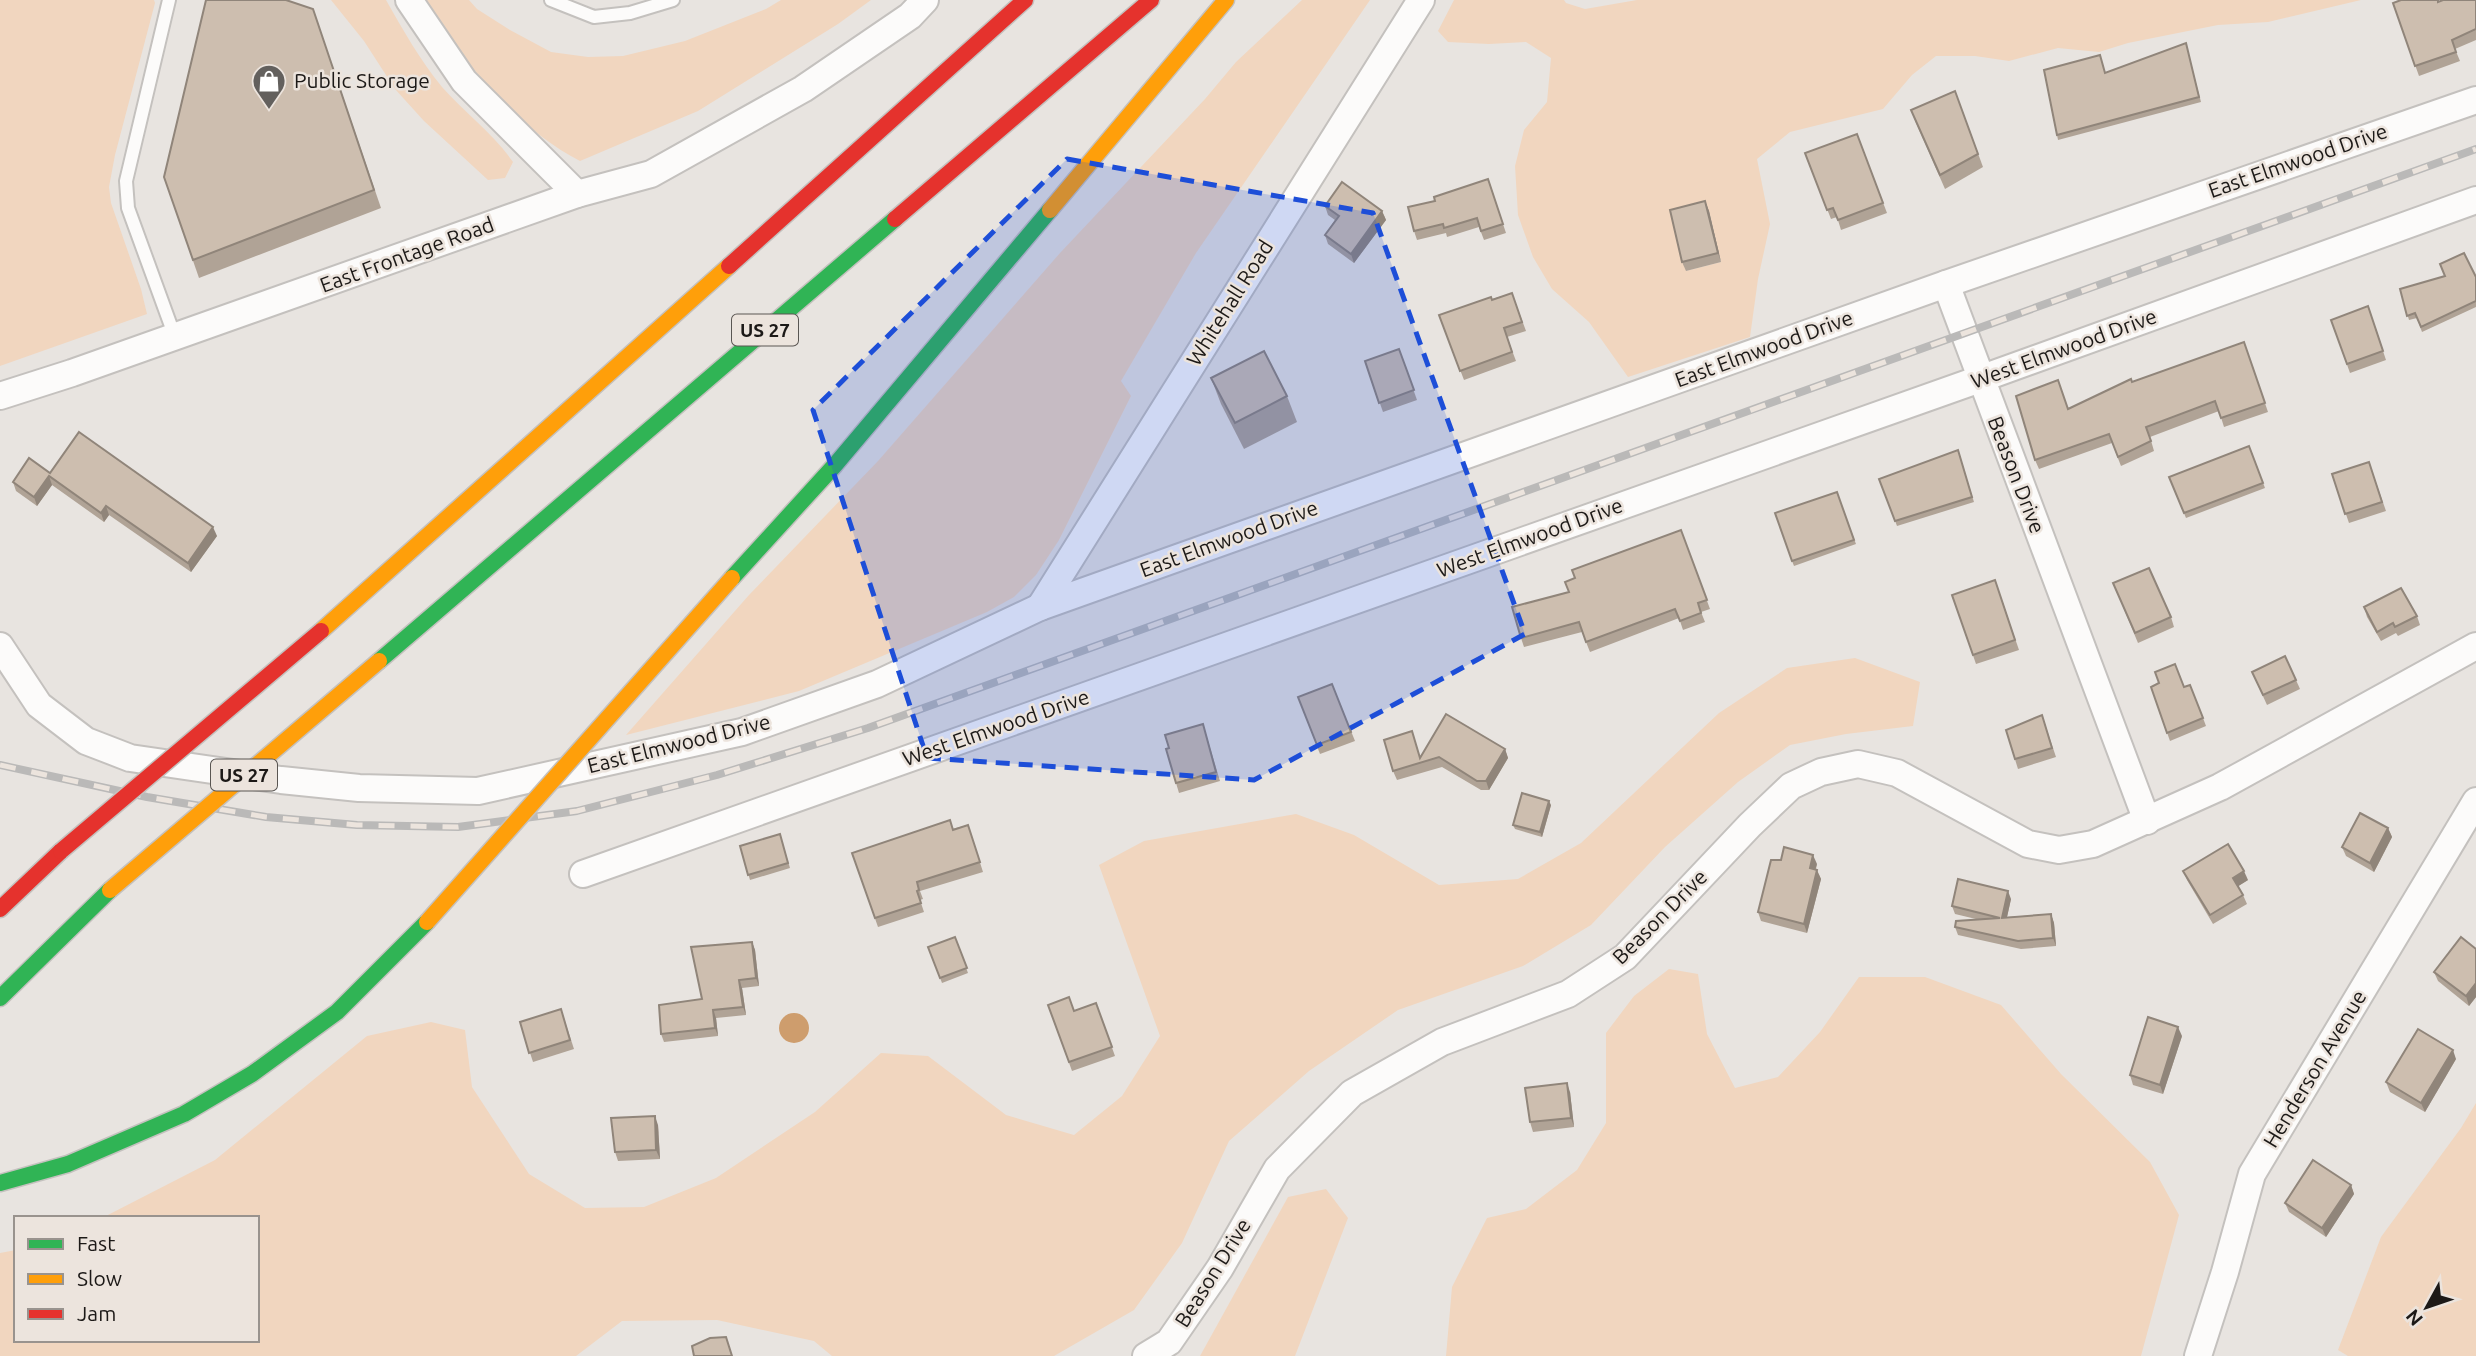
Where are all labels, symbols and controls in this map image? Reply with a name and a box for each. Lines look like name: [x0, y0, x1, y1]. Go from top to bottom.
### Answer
shop icon: Public Storage: [250, 62, 288, 111]
place label: Public Storage: [294, 68, 430, 92]
street label: East Elmwood Drive: [2205, 118, 2390, 202]
street label: East Frontage Road: [316, 211, 497, 297]
street label: Whitehall Road: [1181, 235, 1277, 370]
street label: West Elmwood Drive: [1968, 303, 2160, 393]
street label: East Elmwood Drive: [1671, 305, 1856, 391]
road number: US 27: [732, 314, 798, 346]
street label: Beason Drive: [1984, 413, 2050, 537]
street label: West Elmwood Drive: [1434, 492, 1626, 582]
street label: East Elmwood Drive: [1136, 495, 1321, 581]
street label: West Elmwood Drive: [899, 684, 1092, 770]
street label: East Elmwood Drive: [585, 709, 773, 777]
road number: US 27: [211, 760, 277, 790]
street label: Beason Drive: [1607, 864, 1711, 968]
street label: Henderson Avenue: [2258, 986, 2371, 1151]
street label: Beason Drive: [1169, 1214, 1255, 1331]
legend: [14, 1216, 259, 1342]
text: Fast: [77, 1231, 115, 1255]
text: Slow: [77, 1266, 122, 1290]
north arrow: [2392, 1272, 2462, 1342]
text: Jam: [77, 1301, 116, 1325]
text: N: [2401, 1305, 2427, 1330]

